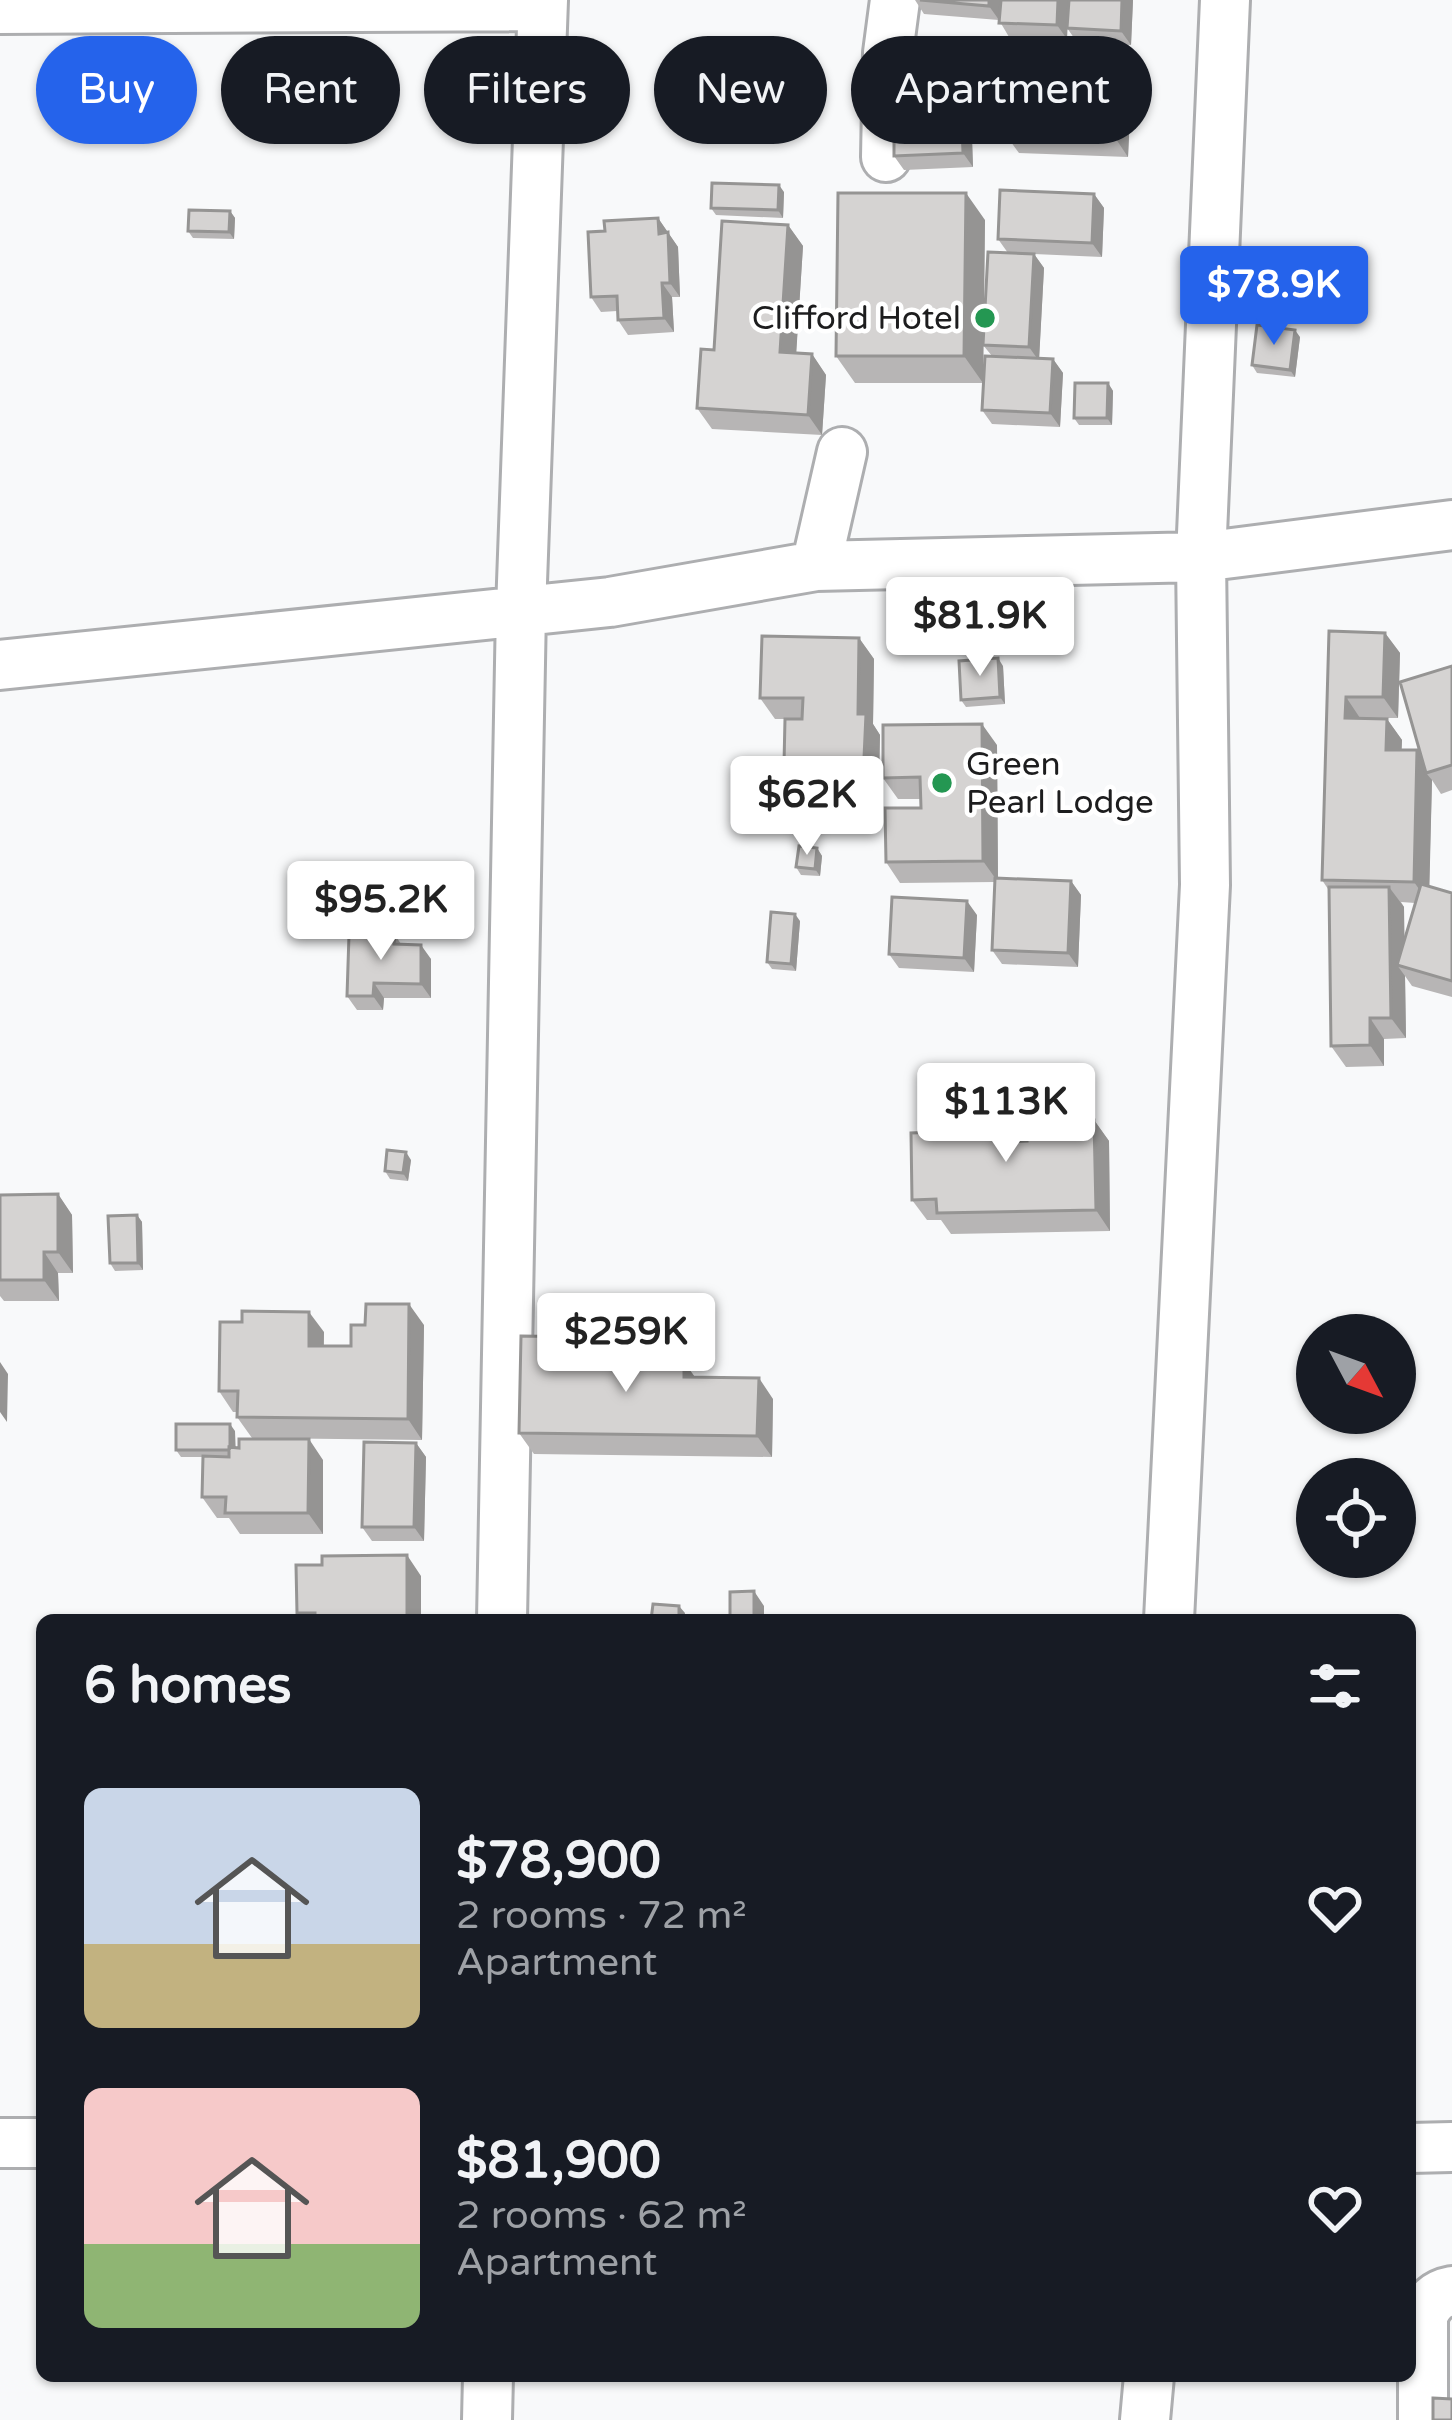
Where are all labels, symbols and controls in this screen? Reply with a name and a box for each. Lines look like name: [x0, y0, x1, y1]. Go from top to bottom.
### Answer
chip: Buy: [36, 36, 197, 144]
chip: Rent: [221, 36, 400, 144]
chip: Filters: [424, 36, 630, 144]
chip: New: [654, 36, 827, 144]
chip: Apartment: [851, 36, 1152, 144]
pin: $78.9K: [1176, 246, 1372, 348]
text: $78.9K: [1207, 261, 1341, 308]
place label: Clifford Hotel: [752, 299, 961, 338]
marker: Clifford Hotel: [972, 305, 998, 331]
pin: $81.9K: [882, 577, 1078, 679]
text: $81.9K: [913, 592, 1047, 639]
place label: Green Pearl Lodge: [966, 745, 1154, 822]
pin: $62K: [736, 756, 878, 858]
marker: Green Pearl Lodge: [929, 770, 955, 796]
text: $62K: [757, 771, 857, 818]
pin: $95.2K: [283, 861, 479, 963]
text: $95.2K: [314, 876, 448, 923]
pin: $113K: [922, 1063, 1090, 1165]
text: $113K: [944, 1078, 1068, 1125]
pin: $259K: [542, 1293, 710, 1395]
text: $259K: [564, 1308, 688, 1355]
north arrow: [1296, 1314, 1416, 1434]
map controls: [1296, 1314, 1416, 1578]
button: locate: [1296, 1458, 1416, 1578]
icon: filters: [1302, 1653, 1368, 1719]
text: 6 homes: [84, 1655, 292, 1717]
text: $78,900: [456, 1830, 661, 1892]
icon: home: [180, 1836, 324, 1980]
icon: heart: [1302, 1875, 1368, 1941]
text: 2 rooms · 72 m²: [456, 1892, 747, 1939]
text: Apartment: [456, 1939, 657, 1986]
text: $81,900: [456, 2130, 661, 2192]
icon: home: [180, 2136, 324, 2280]
icon: heart: [1302, 2175, 1368, 2241]
text: 2 rooms · 62 m²: [456, 2192, 747, 2239]
text: Apartment: [456, 2239, 657, 2286]

